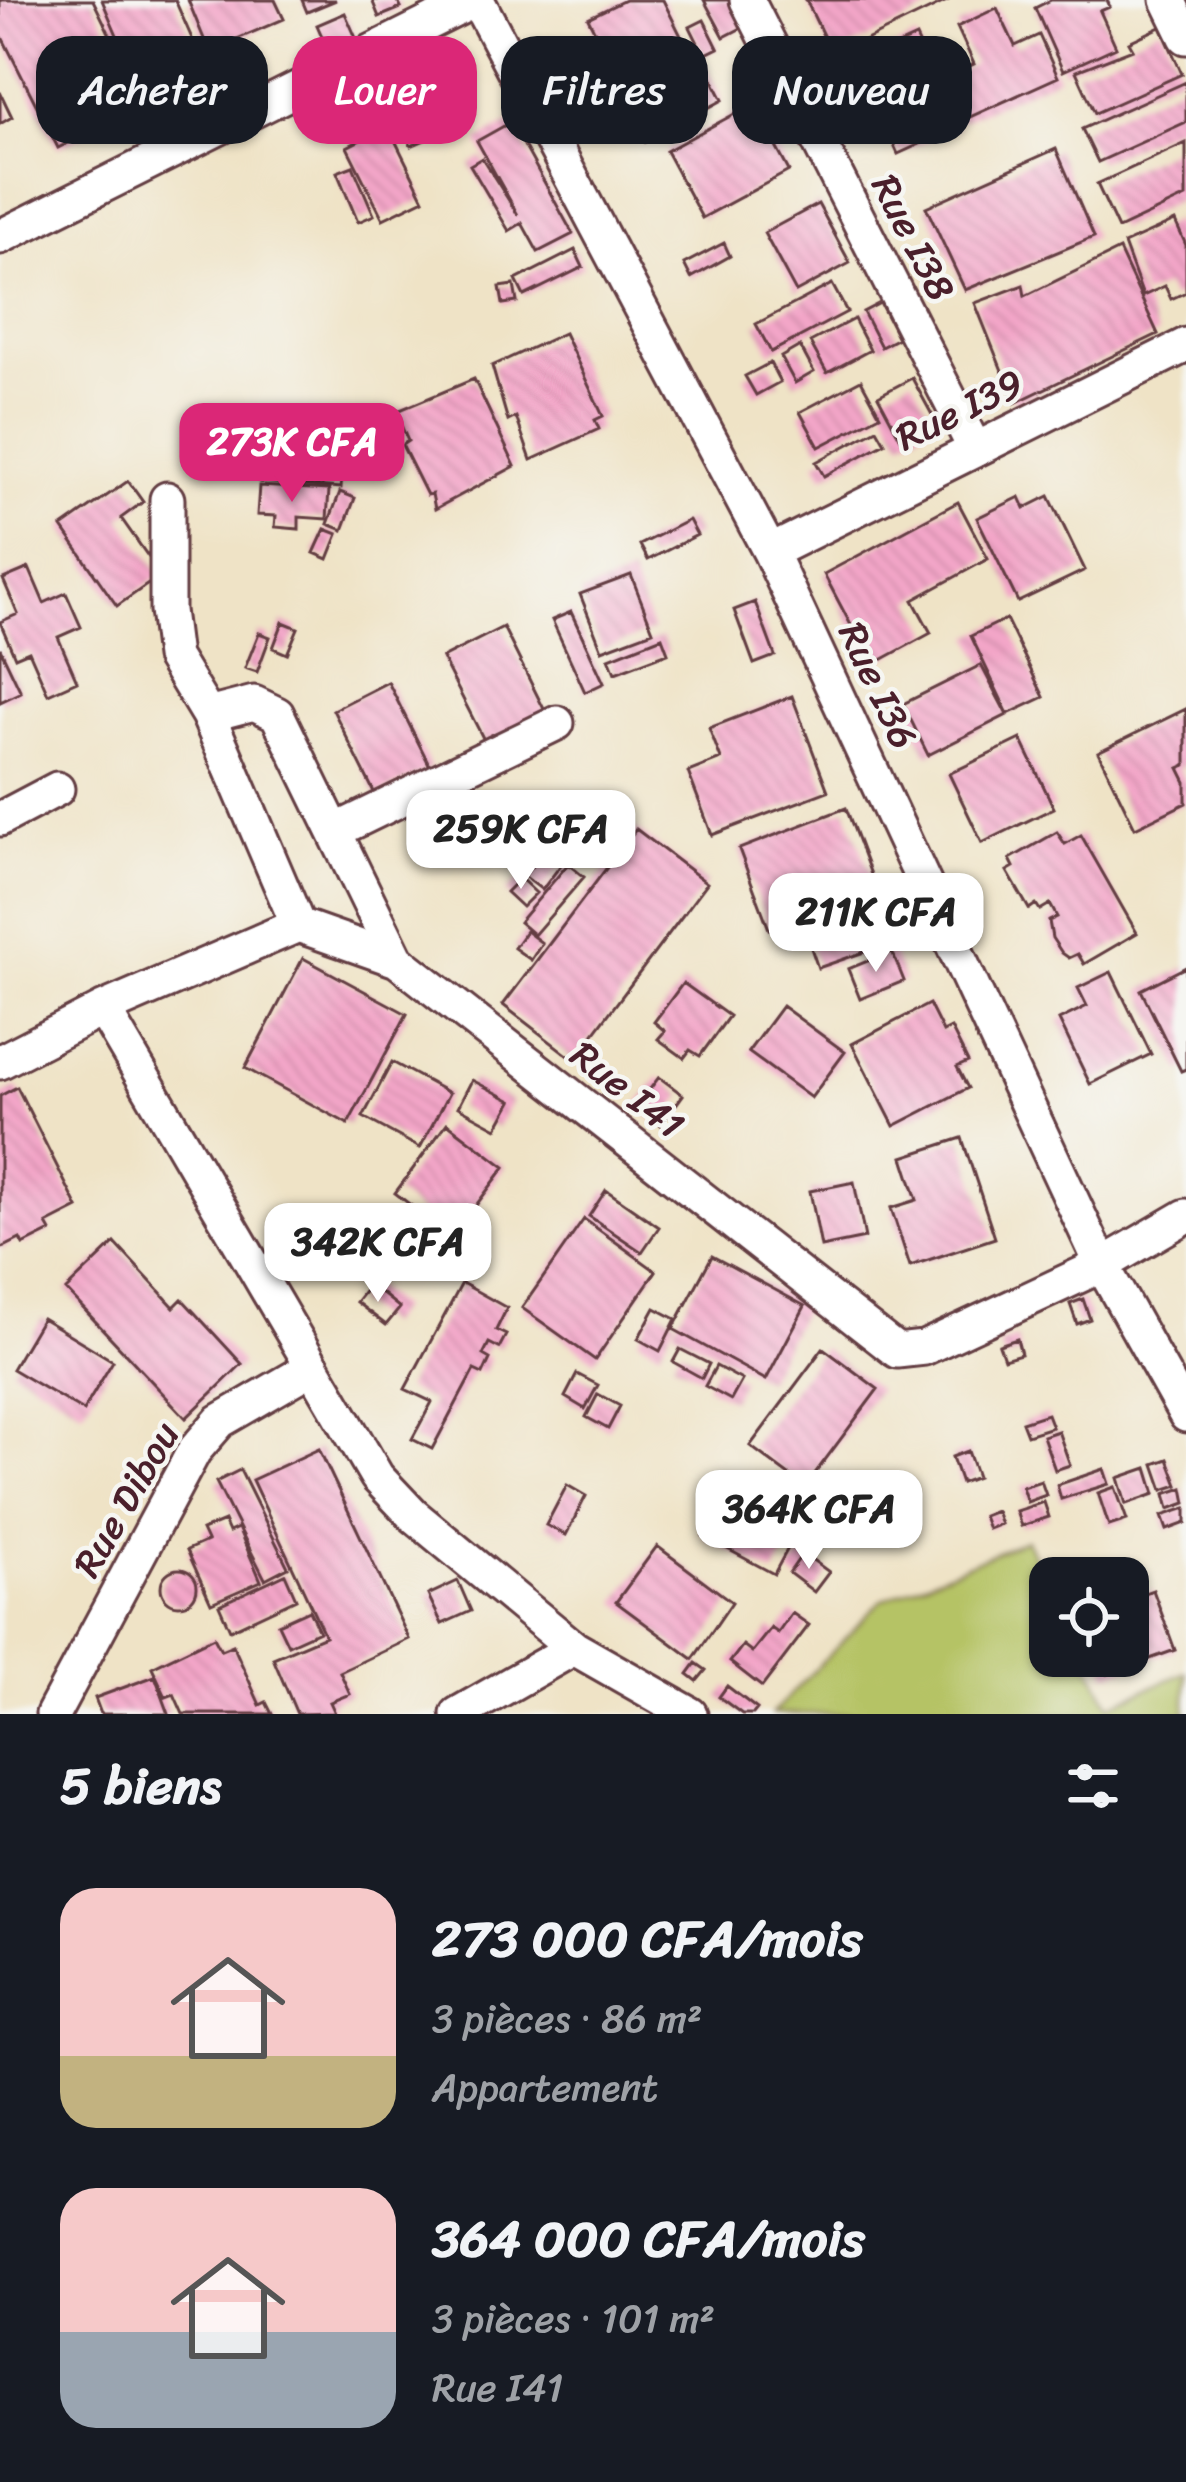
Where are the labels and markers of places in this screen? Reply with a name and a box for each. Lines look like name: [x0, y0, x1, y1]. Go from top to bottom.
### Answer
pin: 273K CFA: [168, 403, 416, 505]
pin: 259K CFA: [397, 790, 645, 892]
pin: 211K CFA: [752, 873, 1000, 975]
pin: 342K CFA: [254, 1203, 502, 1305]
pin: 364K CFA: [685, 1470, 933, 1572]

